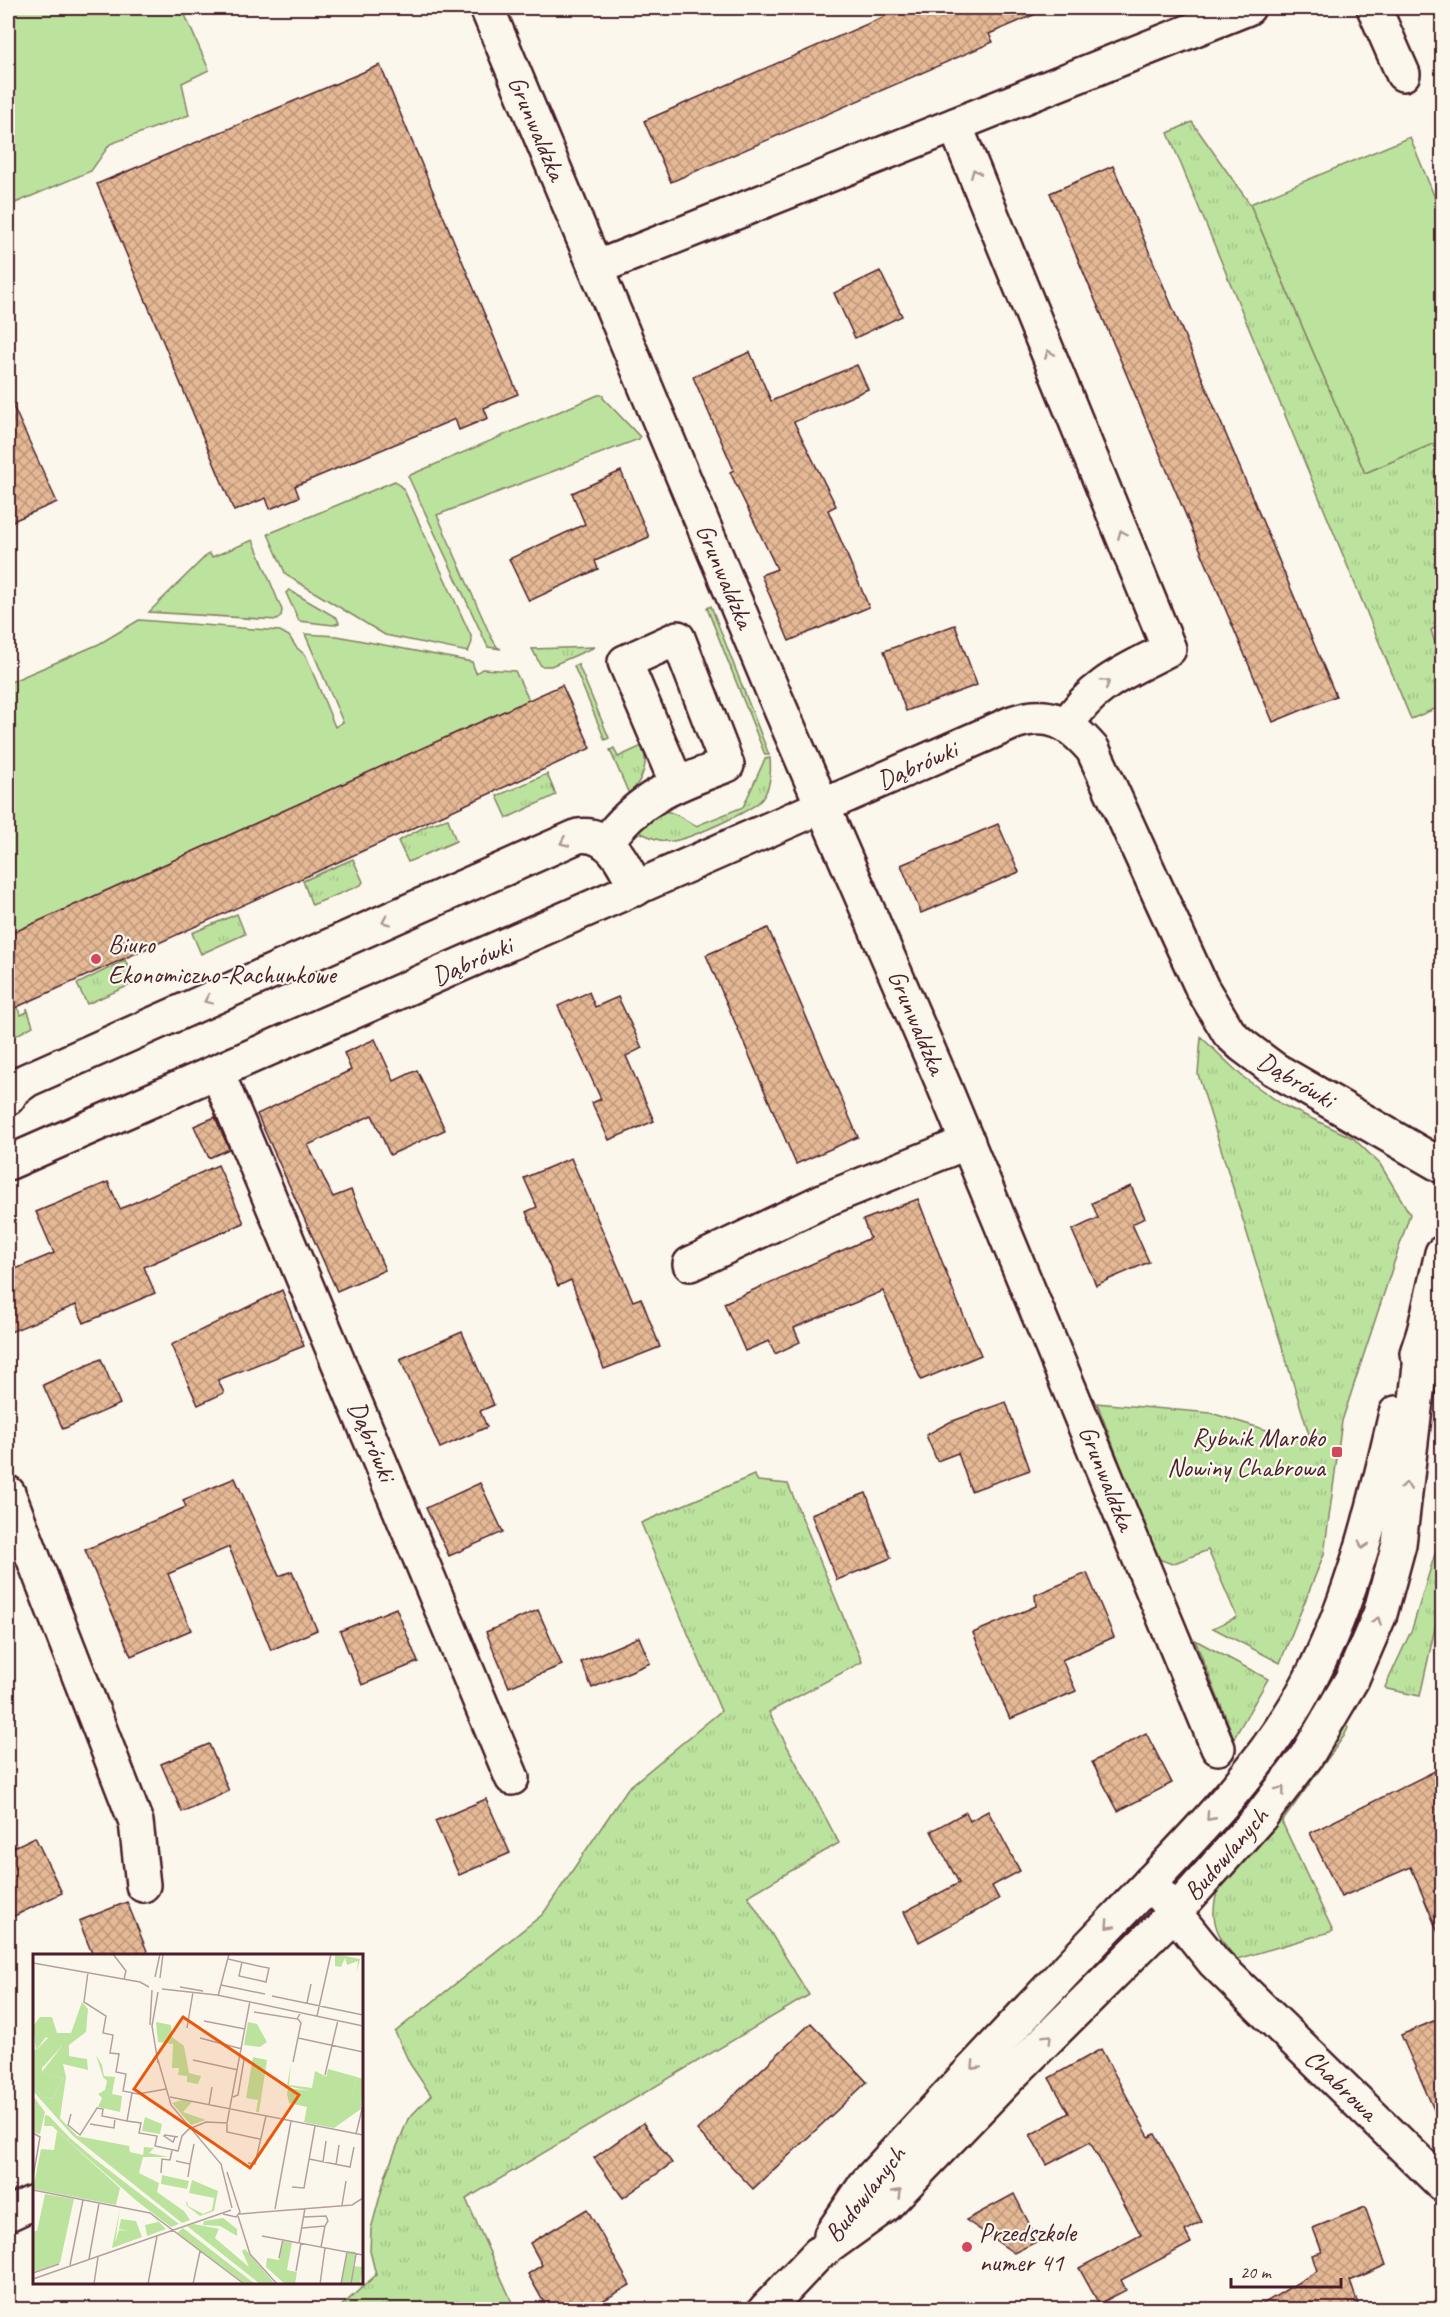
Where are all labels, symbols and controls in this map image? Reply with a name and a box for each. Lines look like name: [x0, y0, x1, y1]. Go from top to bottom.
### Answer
street label: Grunwaldzka: [500, 71, 575, 187]
one-way arrow: [970, 169, 982, 180]
one-way arrow: [1044, 349, 1056, 360]
street label: Grunwaldzka: [688, 519, 763, 635]
one-way arrow: [1117, 530, 1129, 541]
one-way arrow: [1100, 678, 1110, 690]
street label: Dąbrówki: [872, 732, 965, 797]
one-way arrow: [560, 835, 571, 847]
one-way arrow: [381, 914, 392, 926]
place label: Biuro Ekonomiczno-Rachunkowe: [108, 928, 338, 991]
street label: Dąbrówki: [427, 928, 520, 993]
marker: Biuro Ekonomiczno-Rachunkowe: [89, 952, 103, 966]
street label: Grunwaldzka: [880, 965, 955, 1081]
one-way arrow: [203, 993, 214, 1005]
street label: Dąbrówki: [1251, 1044, 1343, 1117]
street label: Dąbrówki: [340, 1396, 405, 1489]
street label: Grunwaldzka: [1071, 1421, 1144, 1537]
place label: Rybnik Maroko Nowiny Chabrowa: [1167, 1421, 1327, 1484]
marker: Rybnik Maroko Nowiny Chabrowa: [1330, 1445, 1344, 1459]
one-way arrow: [1399, 1481, 1412, 1490]
one-way arrow: [1358, 1539, 1370, 1550]
one-way arrow: [1370, 1616, 1383, 1627]
one-way arrow: [1274, 1785, 1285, 1796]
street label: Budowlanych: [1176, 1799, 1277, 1908]
one-way arrow: [1206, 1810, 1217, 1821]
one-way arrow: [1106, 1917, 1117, 1928]
inset map: [33, 1954, 363, 2284]
one-way arrow: [1041, 2035, 1052, 2046]
street label: Chabrowa: [1297, 2042, 1386, 2130]
one-way arrow: [972, 2059, 983, 2070]
street label: Budowlanych: [817, 2138, 914, 2249]
one-way arrow: [890, 2189, 901, 2200]
place label: Przedszkole numer 41: [979, 2216, 1077, 2279]
marker: Przedszkole numer 41: [960, 2240, 974, 2254]
scale bar: [1231, 2251, 1340, 2289]
text: 20 m: [1240, 2261, 1273, 2283]

